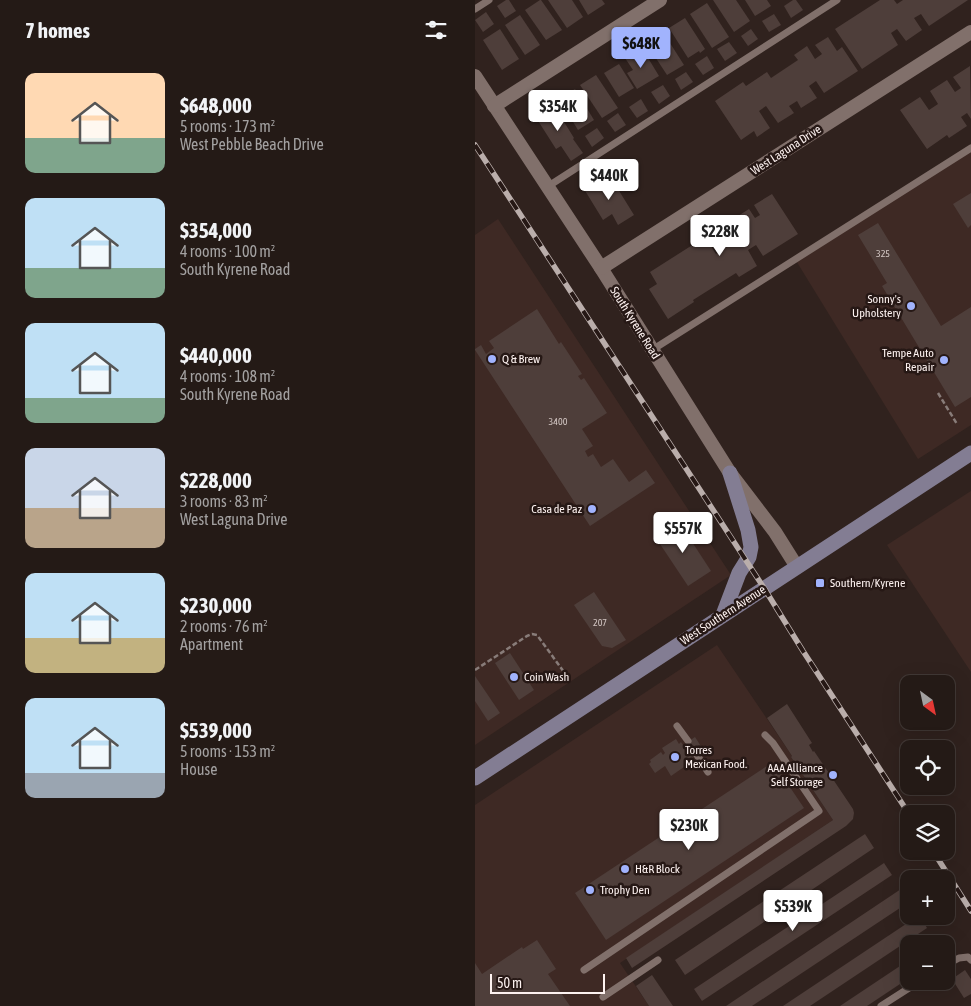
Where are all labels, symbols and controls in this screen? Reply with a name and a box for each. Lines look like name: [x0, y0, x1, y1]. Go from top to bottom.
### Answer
icon: filters: [422, 16, 450, 44]
text: 7 homes: [25, 18, 90, 42]
pin: $648K: [606, 27, 676, 69]
text: $648K: [622, 34, 660, 52]
pin: $354K: [523, 90, 593, 132]
icon: home: [65, 93, 125, 153]
text: $648,000: [180, 93, 252, 117]
text: $354K: [539, 97, 577, 115]
text: 5 rooms · 173 m²: [180, 117, 275, 135]
street label: West Laguna Drive: [748, 122, 824, 178]
text: West Pebble Beach Drive: [180, 135, 324, 153]
pin: $440K: [574, 158, 644, 201]
text: $440K: [590, 166, 628, 184]
pin: $228K: [685, 214, 755, 257]
icon: home: [65, 218, 125, 278]
text: $354,000: [180, 218, 252, 242]
text: $228K: [701, 222, 739, 240]
text: 4 rooms · 100 m²: [180, 242, 275, 260]
house number: 325: [876, 248, 890, 259]
text: South Kyrene Road: [180, 260, 290, 278]
street label: South Kyrene Road: [607, 284, 663, 362]
place label: Sonny's Upholstery: [852, 292, 901, 320]
marker: Sonny's Upholstery: [905, 300, 917, 312]
icon: home: [65, 343, 125, 403]
text: $440,000: [180, 343, 252, 367]
place label: Tempe Auto Repair: [882, 346, 934, 374]
place label: Q & Brew: [502, 352, 540, 366]
marker: Q & Brew: [486, 353, 498, 365]
marker: Tempe Auto Repair: [938, 354, 950, 366]
text: 4 rooms · 108 m²: [180, 367, 275, 385]
text: South Kyrene Road: [180, 385, 290, 403]
house number: 3400: [549, 416, 568, 427]
icon: home: [65, 468, 125, 528]
text: $228,000: [180, 468, 252, 492]
text: 3 rooms · 83 m²: [180, 492, 268, 510]
place label: Casa de Paz: [531, 502, 583, 516]
marker: Casa de Paz: [586, 503, 598, 515]
text: West Laguna Drive: [180, 510, 288, 528]
pin: $557K: [648, 512, 718, 554]
text: $557K: [664, 519, 702, 537]
place label: Southern/Kyrene: [830, 576, 905, 590]
marker: Southern/Kyrene: [814, 577, 826, 589]
street label: West Southern Avenue: [678, 582, 768, 648]
icon: home: [65, 593, 125, 653]
text: $230,000: [180, 593, 252, 617]
text: 2 rooms · 76 m²: [180, 617, 268, 635]
house number: 207: [593, 617, 607, 628]
text: Apartment: [180, 635, 243, 653]
place label: Coin Wash: [524, 670, 569, 684]
marker: Coin Wash: [508, 671, 520, 683]
north arrow: [900, 675, 955, 730]
map controls: [900, 675, 955, 990]
icon: home: [65, 718, 125, 778]
text: $539,000: [180, 718, 252, 742]
button: locate: [900, 740, 955, 795]
text: 5 rooms · 153 m²: [180, 742, 275, 760]
place label: Torres Mexican Food.: [685, 743, 747, 771]
marker: Torres Mexican Food.: [669, 751, 681, 763]
text: House: [180, 760, 217, 778]
place label: AAA Alliance Self Storage: [767, 761, 823, 789]
marker: AAA Alliance Self Storage: [827, 769, 839, 781]
button: layers: [900, 805, 955, 860]
pin: $230K: [654, 808, 724, 851]
text: $230K: [670, 816, 708, 834]
place label: H&R Block: [635, 862, 681, 876]
marker: H&R Block: [619, 863, 631, 875]
button: +: [900, 870, 955, 925]
place label: Trophy Den: [600, 883, 650, 897]
marker: Trophy Den: [584, 884, 596, 896]
pin: $539K: [758, 890, 828, 932]
text: $539K: [774, 897, 812, 915]
button: −: [900, 935, 955, 990]
scale bar: [490, 971, 605, 994]
text: 50 m: [497, 975, 522, 991]

